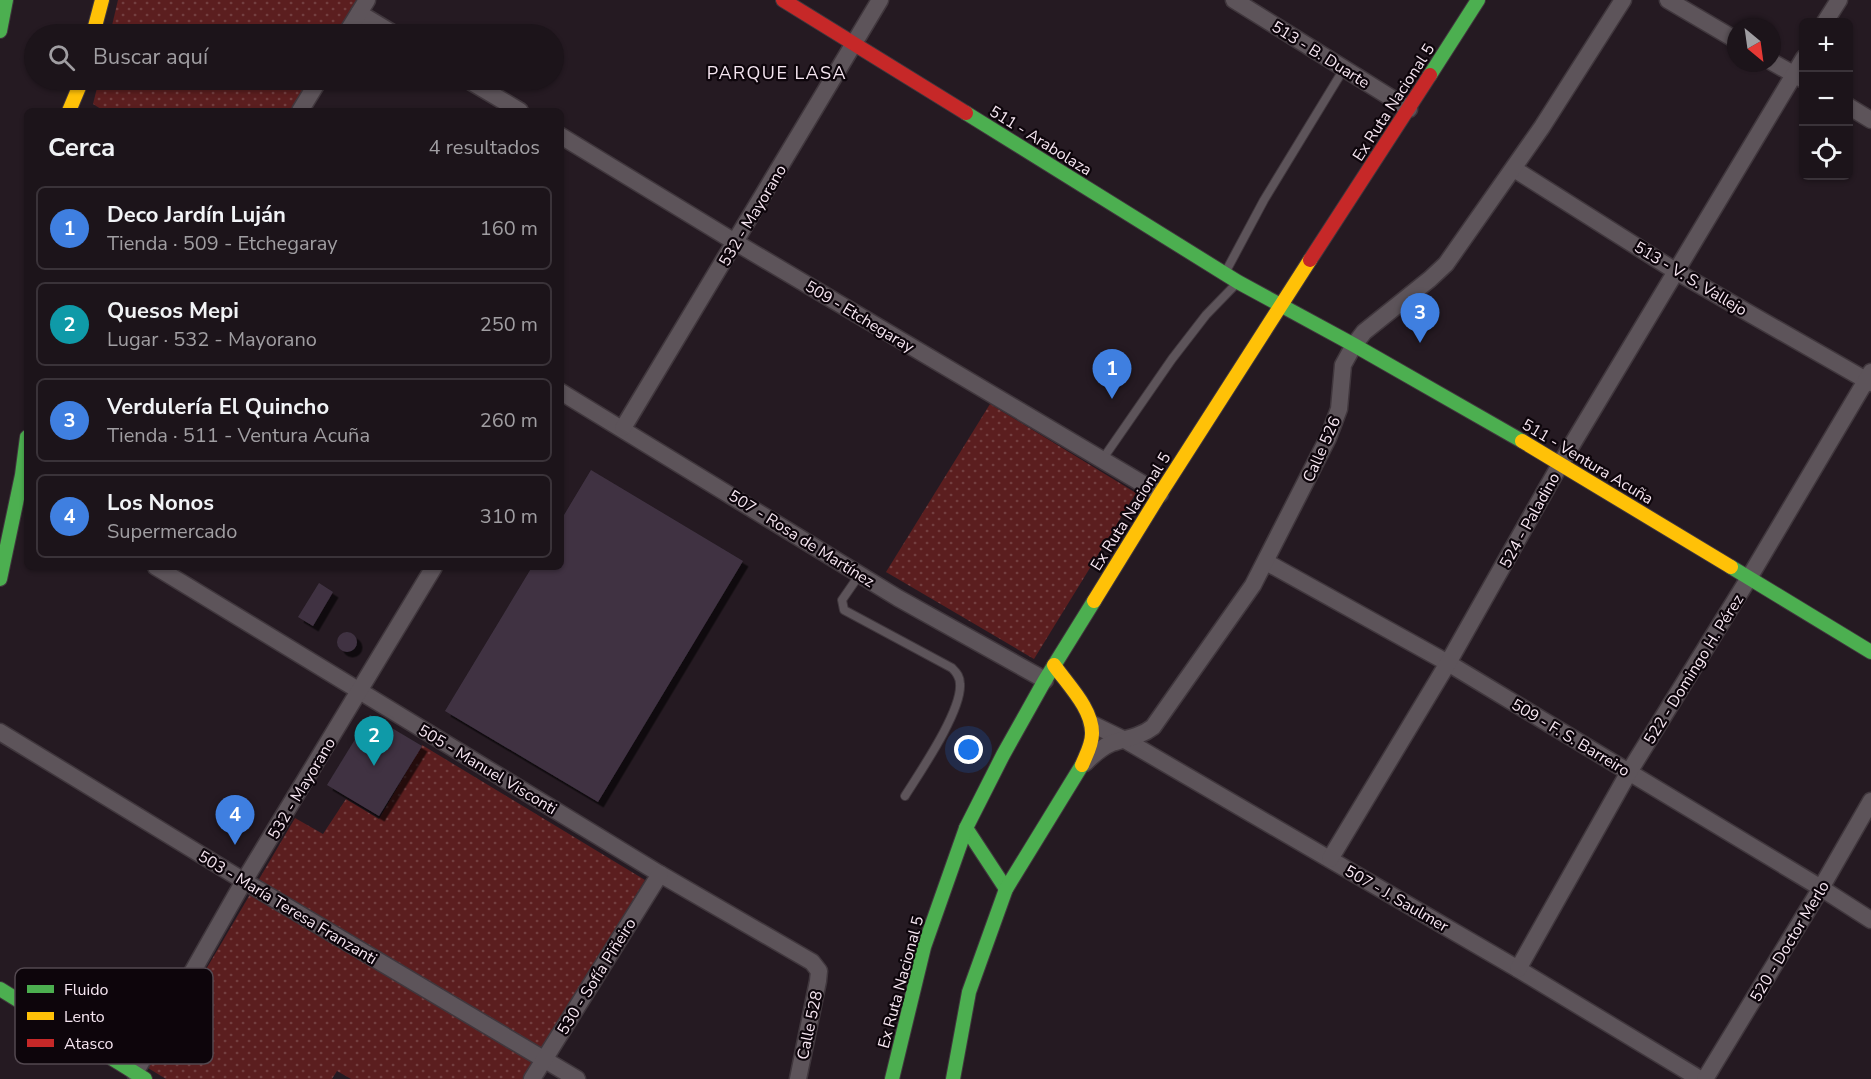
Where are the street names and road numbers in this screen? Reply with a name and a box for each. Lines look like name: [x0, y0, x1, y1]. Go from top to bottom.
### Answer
street label: 513 - B. Duarte: [1267, 16, 1374, 94]
street label: Ex Ruta Nacional 5: [1348, 39, 1440, 166]
street label: 511 - Arabolaza: [985, 101, 1096, 181]
street label: 532 - Mayorano: [714, 160, 792, 270]
street label: 513 - V. S. Vallejo: [1630, 236, 1751, 321]
street label: 509 - Etchegaray: [801, 276, 919, 359]
street label: Calle 526: [1298, 413, 1346, 486]
street label: 511 - Ventura Acuña: [1518, 414, 1657, 510]
street label: Ex Ruta Nacional 5: [1085, 448, 1176, 575]
street label: 524 - Paladino: [1494, 469, 1565, 572]
street label: 507 - Rosa de Martínez: [724, 485, 879, 593]
street label: 522 - Domingo H. Pérez: [1639, 590, 1749, 749]
street label: 509 - F. S. Barreiro: [1507, 694, 1634, 782]
street label: 505 - Manuel Visconti: [414, 720, 561, 820]
street label: 532 - Mayorano: [263, 733, 341, 843]
street label: 503 - María Teresa Franzanti: [194, 846, 381, 970]
street label: 507 - J. Saulmer: [1341, 860, 1453, 938]
street label: 520 - Doctor Merlo: [1745, 877, 1835, 1006]
street label: 530 - Sofía Piñeiro: [552, 914, 642, 1039]
street label: Ex Ruta Nacional 5: [873, 914, 929, 1051]
street label: Calle 528: [792, 989, 828, 1062]

